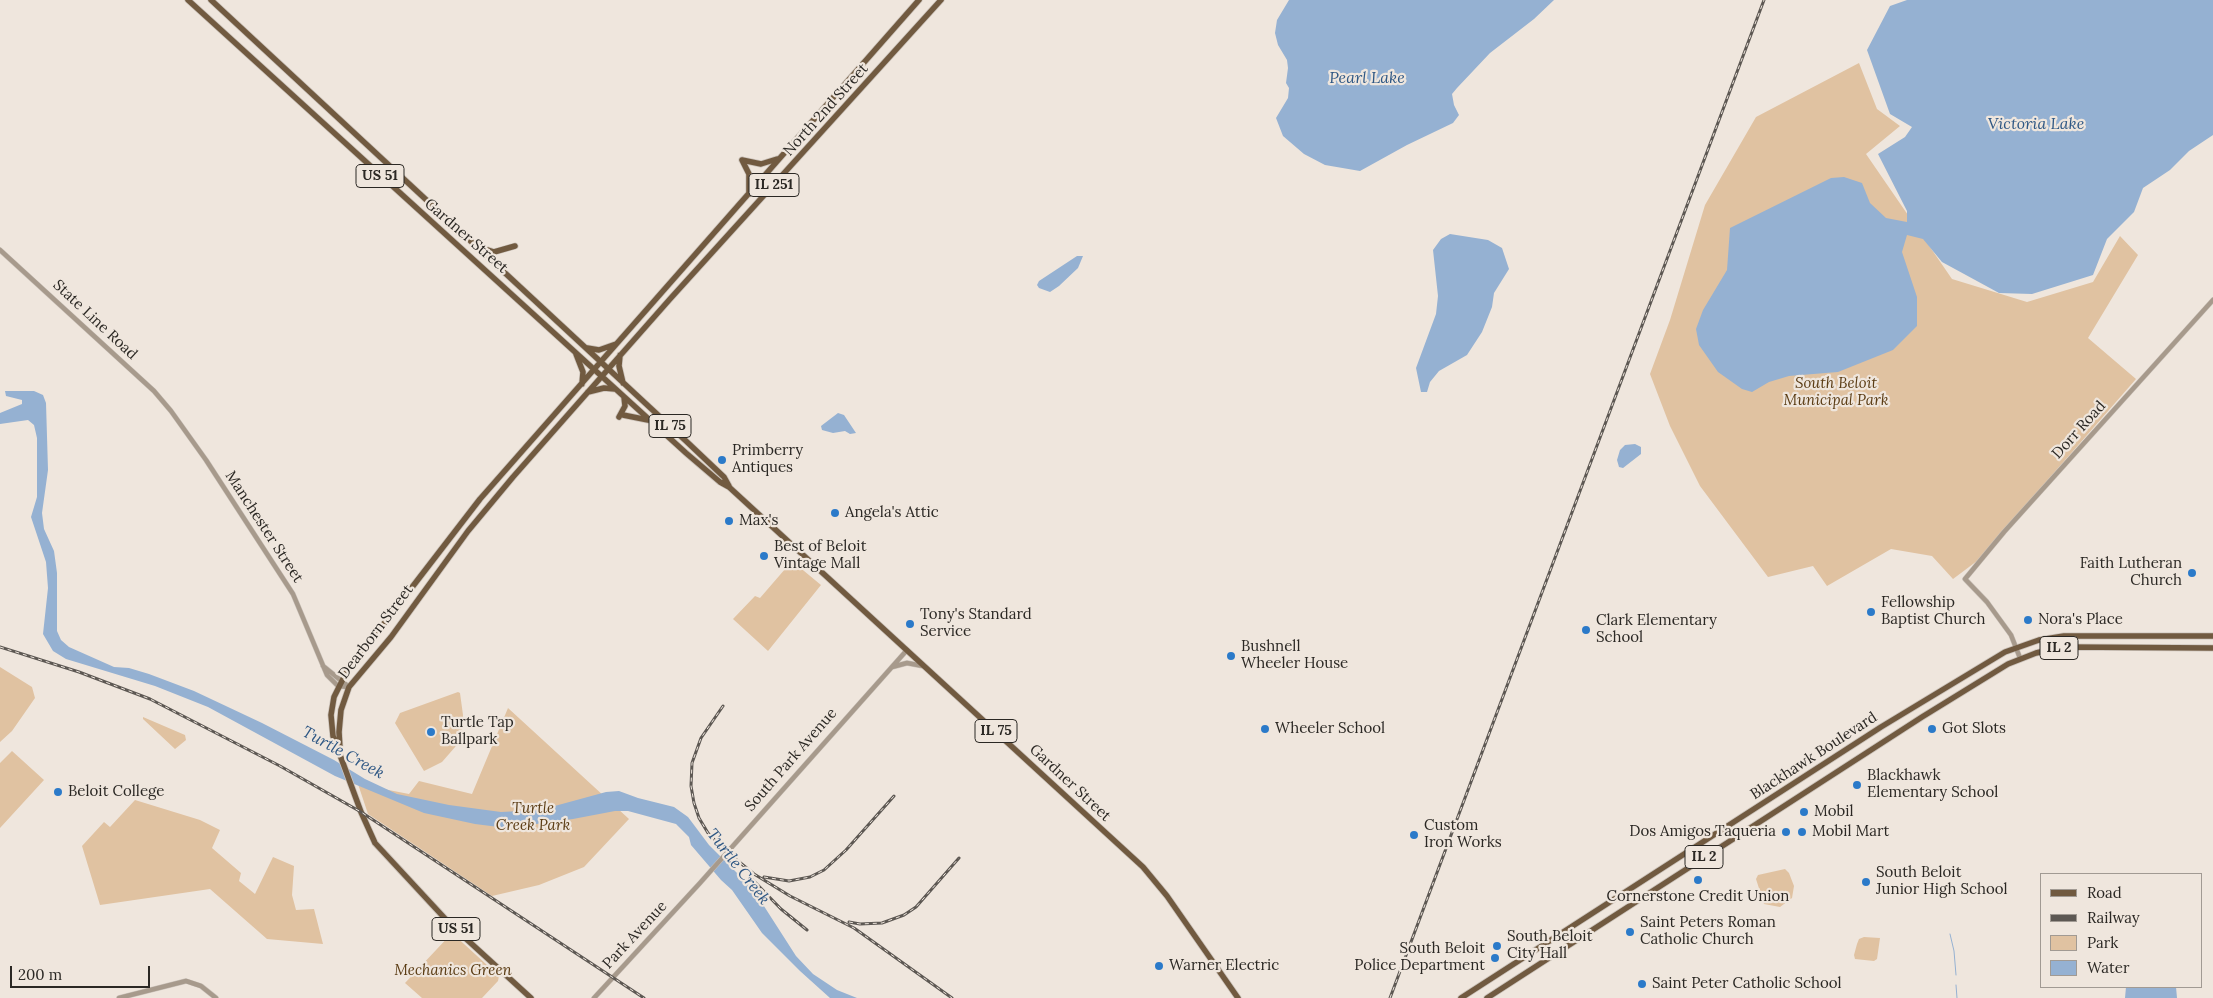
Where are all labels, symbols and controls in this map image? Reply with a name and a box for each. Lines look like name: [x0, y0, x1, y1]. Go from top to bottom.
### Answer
street label: North 2nd Street: [780, 60, 872, 160]
water label: Pearl Lake: [1329, 68, 1405, 88]
water label: Victoria Lake: [1988, 114, 2084, 134]
road number: US 51: [356, 165, 404, 188]
road number: IL 251: [749, 174, 799, 196]
street label: Gardner Street: [421, 195, 511, 277]
street label: State Line Road: [49, 276, 141, 364]
park label: South Beloit Municipal Park: [1784, 375, 1888, 410]
street label: Dorr Road: [2048, 397, 2110, 463]
road number: IL 75: [649, 414, 691, 438]
place label: Primberry Antiques: [732, 442, 803, 477]
marker: Primberry Antiques: [716, 454, 728, 466]
street label: Manchester Street: [221, 468, 307, 586]
place label: Angela's Attic: [845, 504, 939, 522]
marker: Angela's Attic: [829, 507, 841, 519]
place label: Max's: [739, 512, 779, 530]
marker: Max's: [723, 515, 735, 527]
place label: Best of Beloit Vintage Mall: [774, 538, 866, 573]
marker: Best of Beloit Vintage Mall: [758, 550, 770, 562]
place label: Faith Lutheran Church: [2080, 555, 2182, 590]
marker: Faith Lutheran Church: [2186, 567, 2198, 579]
street label: Dearborn Street: [335, 581, 417, 683]
place label: Fellowship Baptist Church: [1881, 594, 1986, 629]
place label: Tony's Standard Service: [920, 606, 1032, 641]
marker: Fellowship Baptist Church: [1865, 606, 1877, 618]
place label: Nora's Place: [2038, 611, 2123, 629]
place label: Clark Elementary School: [1596, 612, 1717, 647]
marker: Nora's Place: [2022, 614, 2034, 626]
marker: Tony's Standard Service: [904, 618, 916, 630]
marker: Clark Elementary School: [1580, 624, 1592, 636]
road number: IL 2: [2040, 636, 2078, 660]
place label: Bushnell Wheeler House: [1241, 638, 1348, 673]
marker: Bushnell Wheeler House: [1225, 650, 1237, 662]
street label: South Park Avenue: [741, 705, 841, 815]
street label: Blackhawk Boulevard: [1747, 708, 1881, 804]
place label: Turtle Tap Ballpark: [441, 714, 514, 749]
road number: IL 75: [975, 719, 1017, 742]
place label: Wheeler School: [1275, 720, 1385, 738]
place label: Got Slots: [1942, 720, 2006, 738]
water label: Turtle Creek: [299, 723, 387, 783]
marker: Wheeler School: [1259, 723, 1271, 735]
marker: Got Slots: [1926, 723, 1938, 735]
marker: Turtle Tap Ballpark: [425, 726, 437, 738]
street label: Gardner Street: [1026, 741, 1114, 825]
place label: Blackhawk Elementary School: [1867, 767, 1998, 802]
marker: Blackhawk Elementary School: [1851, 779, 1863, 791]
place label: Beloit College: [68, 783, 164, 801]
marker: Beloit College: [52, 786, 64, 798]
park label: Turtle Creek Park: [496, 800, 570, 835]
place label: Mobil: [1814, 803, 1853, 821]
marker: Mobil: [1798, 806, 1810, 818]
place label: Custom Iron Works: [1424, 817, 1502, 852]
place label: Dos Amigos Taqueria: [1629, 823, 1776, 841]
place label: Mobil Mart: [1812, 823, 1889, 841]
water label: Turtle Creek: [702, 825, 774, 909]
marker: Dos Amigos Taqueria: [1780, 826, 1792, 838]
marker: Mobil Mart: [1796, 826, 1808, 838]
marker: Custom Iron Works: [1408, 829, 1420, 841]
road number: IL 2: [1685, 846, 1723, 869]
place label: South Beloit Junior High School: [1876, 864, 2008, 899]
legend: [2040, 873, 2203, 988]
marker: Cornerstone Credit Union: [1692, 874, 1704, 886]
marker: South Beloit Junior High School: [1860, 876, 1872, 888]
text: Road: [2087, 883, 2122, 902]
place label: Cornerstone Credit Union: [1607, 888, 1789, 906]
street label: Park Avenue: [599, 897, 671, 973]
text: Railway: [2087, 908, 2140, 927]
place label: Saint Peters Roman Catholic Church: [1640, 914, 1776, 949]
road number: US 51: [432, 918, 480, 941]
marker: Saint Peters Roman Catholic Church: [1624, 926, 1636, 938]
place label: South Beloit City Hall: [1507, 928, 1593, 963]
text: Park: [2087, 933, 2118, 952]
place label: South Beloit Police Department: [1354, 940, 1485, 975]
marker: South Beloit City Hall: [1491, 940, 1503, 952]
marker: South Beloit Police Department: [1489, 952, 1501, 964]
scale bar: [12, 956, 152, 988]
place label: Warner Electric: [1169, 957, 1279, 975]
text: Water: [2087, 958, 2129, 977]
marker: Warner Electric: [1153, 960, 1165, 972]
park label: Mechanics Green: [394, 962, 512, 980]
text: 200 m: [18, 965, 62, 984]
place label: Saint Peter Catholic School: [1652, 975, 1842, 993]
marker: Saint Peter Catholic School: [1636, 978, 1648, 990]

